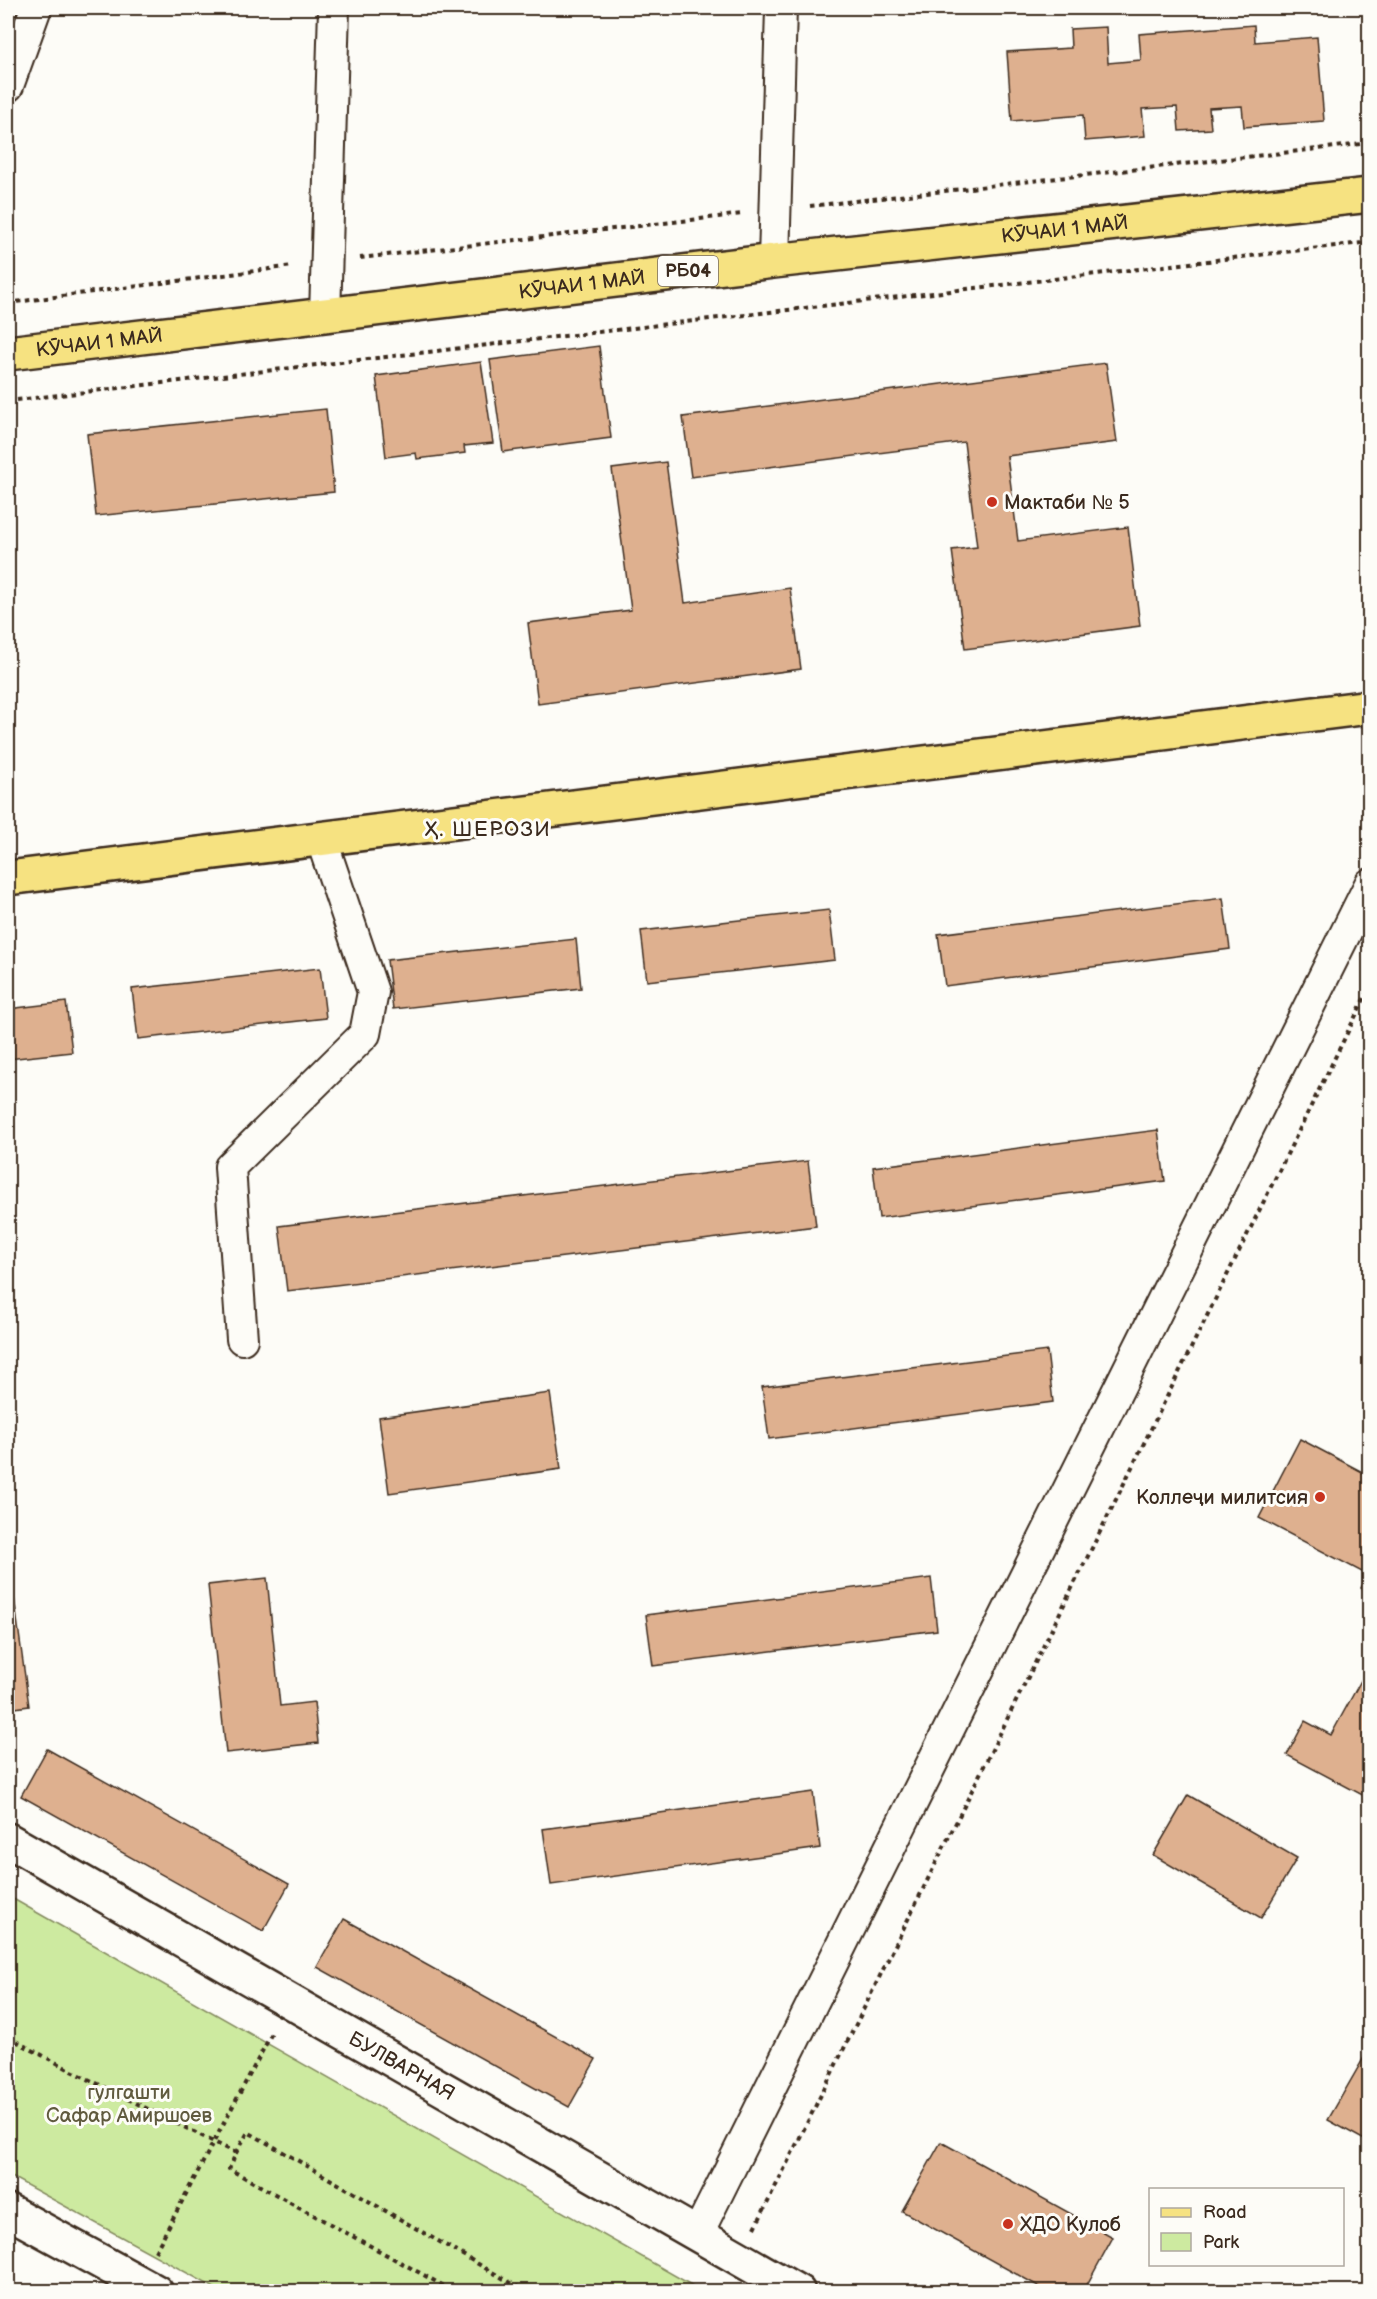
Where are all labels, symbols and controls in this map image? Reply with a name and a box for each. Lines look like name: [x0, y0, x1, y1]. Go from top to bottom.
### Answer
street label: КӮЧАИ 1 МАЙ: [1000, 211, 1130, 249]
road number: РБ04: [658, 256, 718, 286]
street label: КӮЧАИ 1 МАЙ: [517, 266, 647, 305]
street label: КӮЧАИ 1 МАЙ: [35, 324, 164, 363]
place label: Мактаби № 5: [1004, 491, 1130, 515]
marker: Мактаби № 5: [985, 495, 999, 509]
district label: Ҳ. ШЕРОЗИ: [425, 817, 551, 842]
place label: Коллеҷи милитсия: [1136, 1486, 1308, 1510]
marker: Коллеҷи милитсия: [1313, 1490, 1327, 1504]
street label: БУЛВАРНАЯ: [344, 2027, 459, 2106]
park label: гулгашти Сафар Амиршоев: [46, 2081, 212, 2128]
legend: [1149, 2188, 1344, 2266]
text: Road: [1203, 2202, 1247, 2223]
place label: ХДО Кулоб: [1020, 2213, 1121, 2237]
marker: ХДО Кулоб: [1001, 2217, 1015, 2231]
text: Park: [1203, 2232, 1239, 2253]

